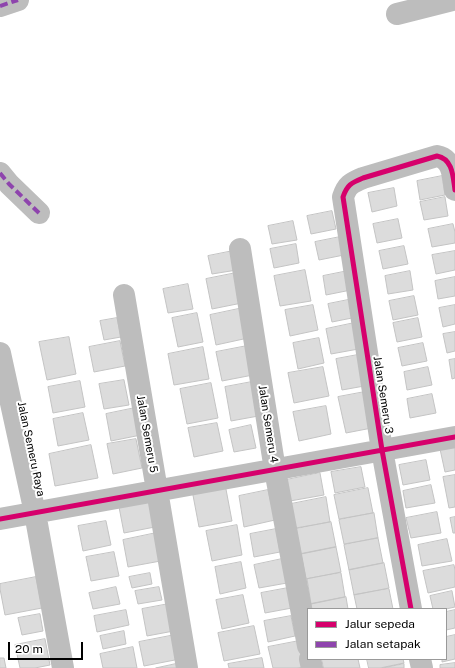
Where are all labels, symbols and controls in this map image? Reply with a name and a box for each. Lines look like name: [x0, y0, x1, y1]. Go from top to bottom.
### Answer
street label: Jalan Semeru 3: [370, 355, 396, 435]
street label: Jalan Semeru 4: [255, 384, 281, 464]
street label: Jalan Semeru 5: [134, 394, 160, 474]
street label: Jalan Semeru Raya: [15, 400, 47, 498]
legend: [307, 608, 447, 660]
text: Jalur sepeda: [345, 617, 415, 631]
scale bar: [10, 634, 85, 660]
text: Jalan setapak: [345, 637, 421, 651]
text: 20 m: [15, 642, 43, 656]

